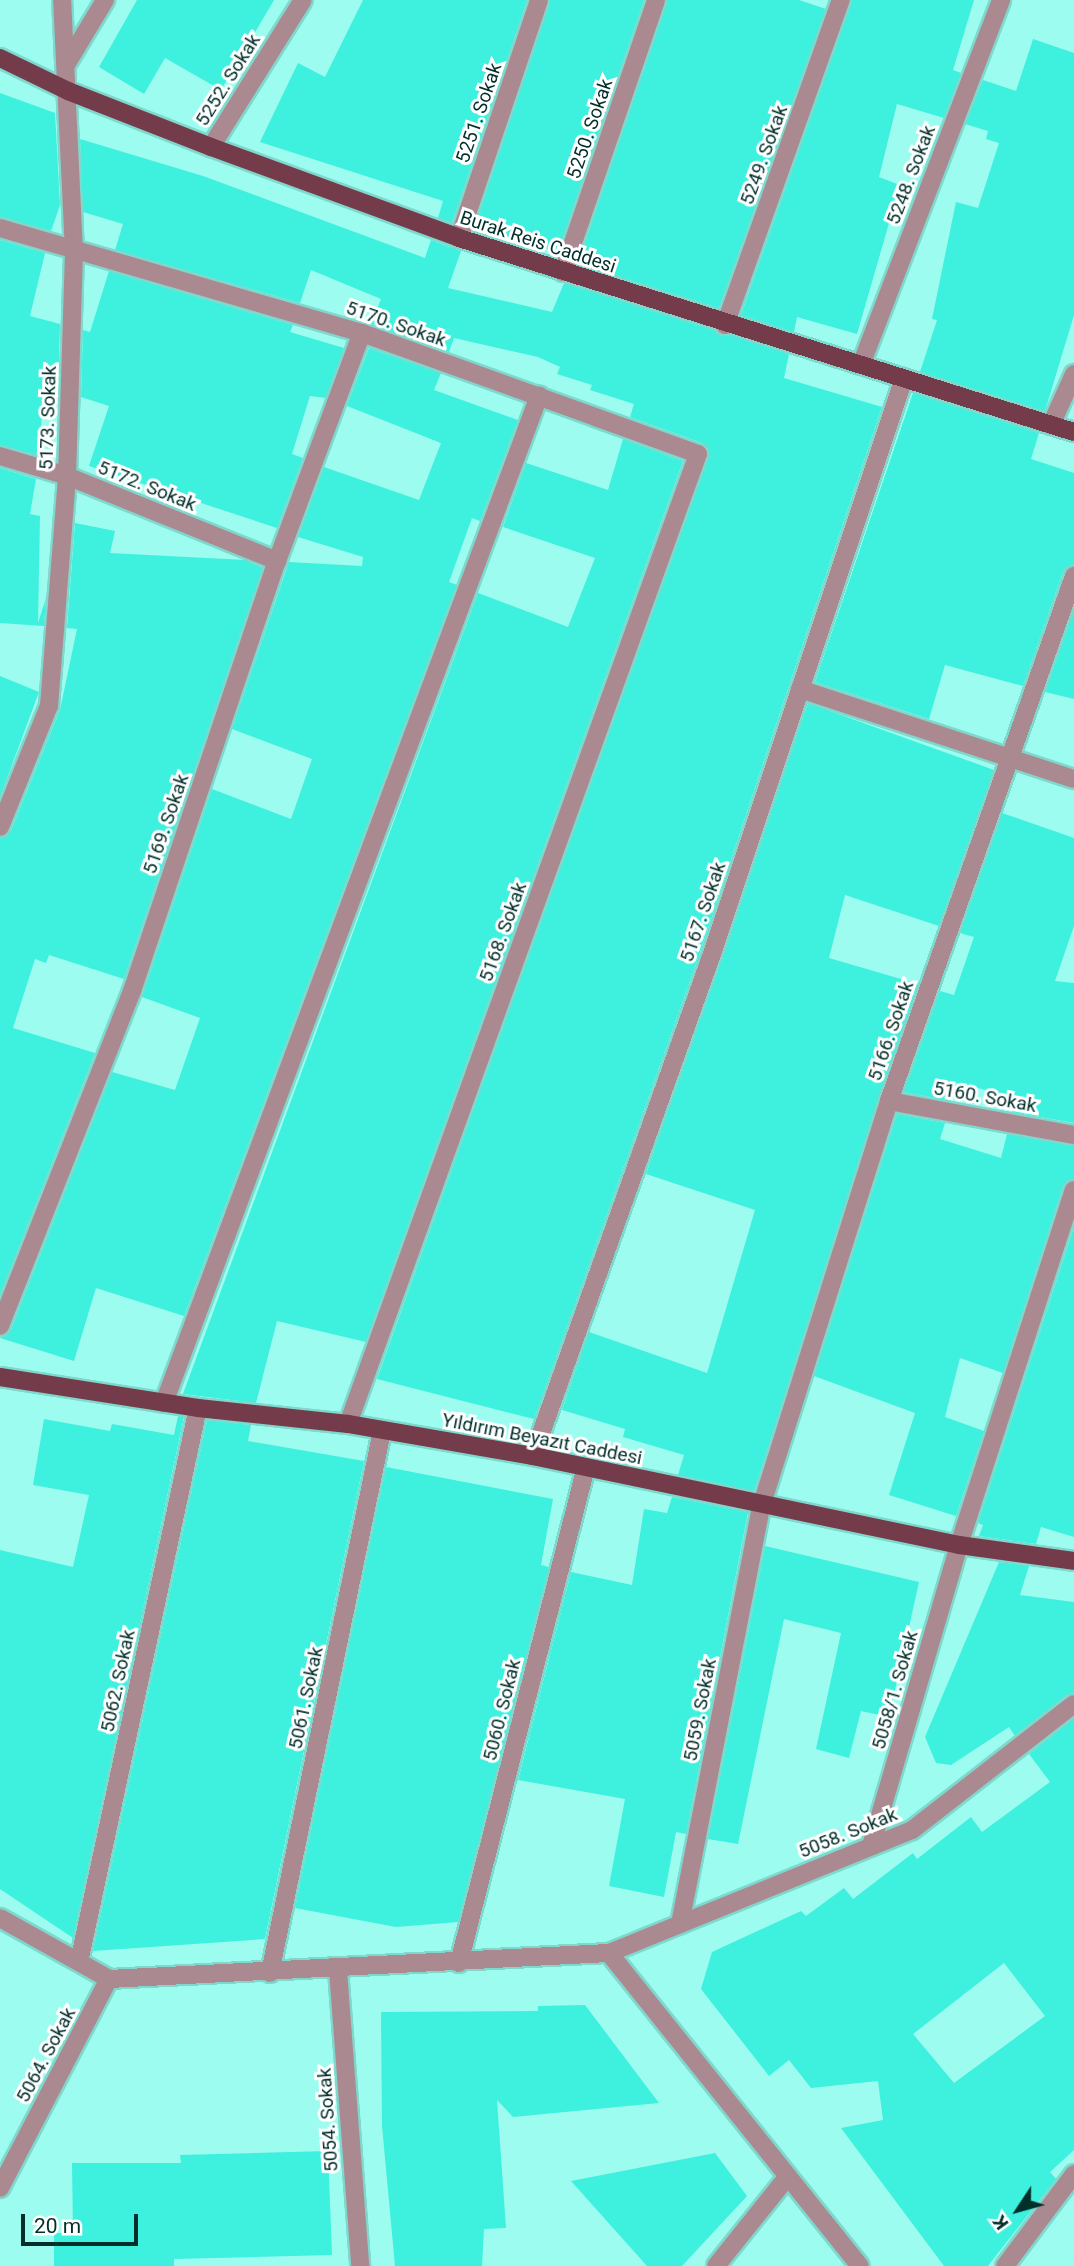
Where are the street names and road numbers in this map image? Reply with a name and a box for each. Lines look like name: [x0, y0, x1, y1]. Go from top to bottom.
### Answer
street label: 5252. Sokak: [191, 30, 265, 130]
street label: 5251. Sokak: [451, 60, 507, 166]
street label: 5250. Sokak: [562, 76, 618, 182]
street label: 5249. Sokak: [735, 102, 793, 208]
street label: 5248. Sokak: [882, 122, 940, 228]
street label: Burak Reis Caddesi: [457, 206, 619, 278]
street label: 5170. Sokak: [343, 296, 449, 352]
street label: 5173. Sokak: [35, 366, 61, 470]
street label: 5172. Sokak: [94, 456, 200, 516]
street label: 5169. Sokak: [138, 771, 194, 877]
street label: 5167. Sokak: [675, 859, 731, 965]
street label: 5168. Sokak: [474, 879, 532, 985]
street label: 5166. Sokak: [863, 978, 919, 1084]
street label: 5160. Sokak: [932, 1077, 1038, 1117]
street label: Yıldırım Beyazıt Caddesi: [440, 1408, 644, 1470]
street label: 5062. Sokak: [96, 1628, 140, 1734]
street label: 5058/1. Sokak: [867, 1628, 923, 1752]
street label: 5061. Sokak: [284, 1645, 328, 1751]
street label: 5060. Sokak: [478, 1657, 526, 1763]
street label: 5059. Sokak: [679, 1657, 721, 1763]
street label: 5058. Sokak: [795, 1803, 901, 1863]
street label: 5064. Sokak: [11, 2004, 81, 2106]
street label: 5054. Sokak: [313, 2067, 343, 2173]

